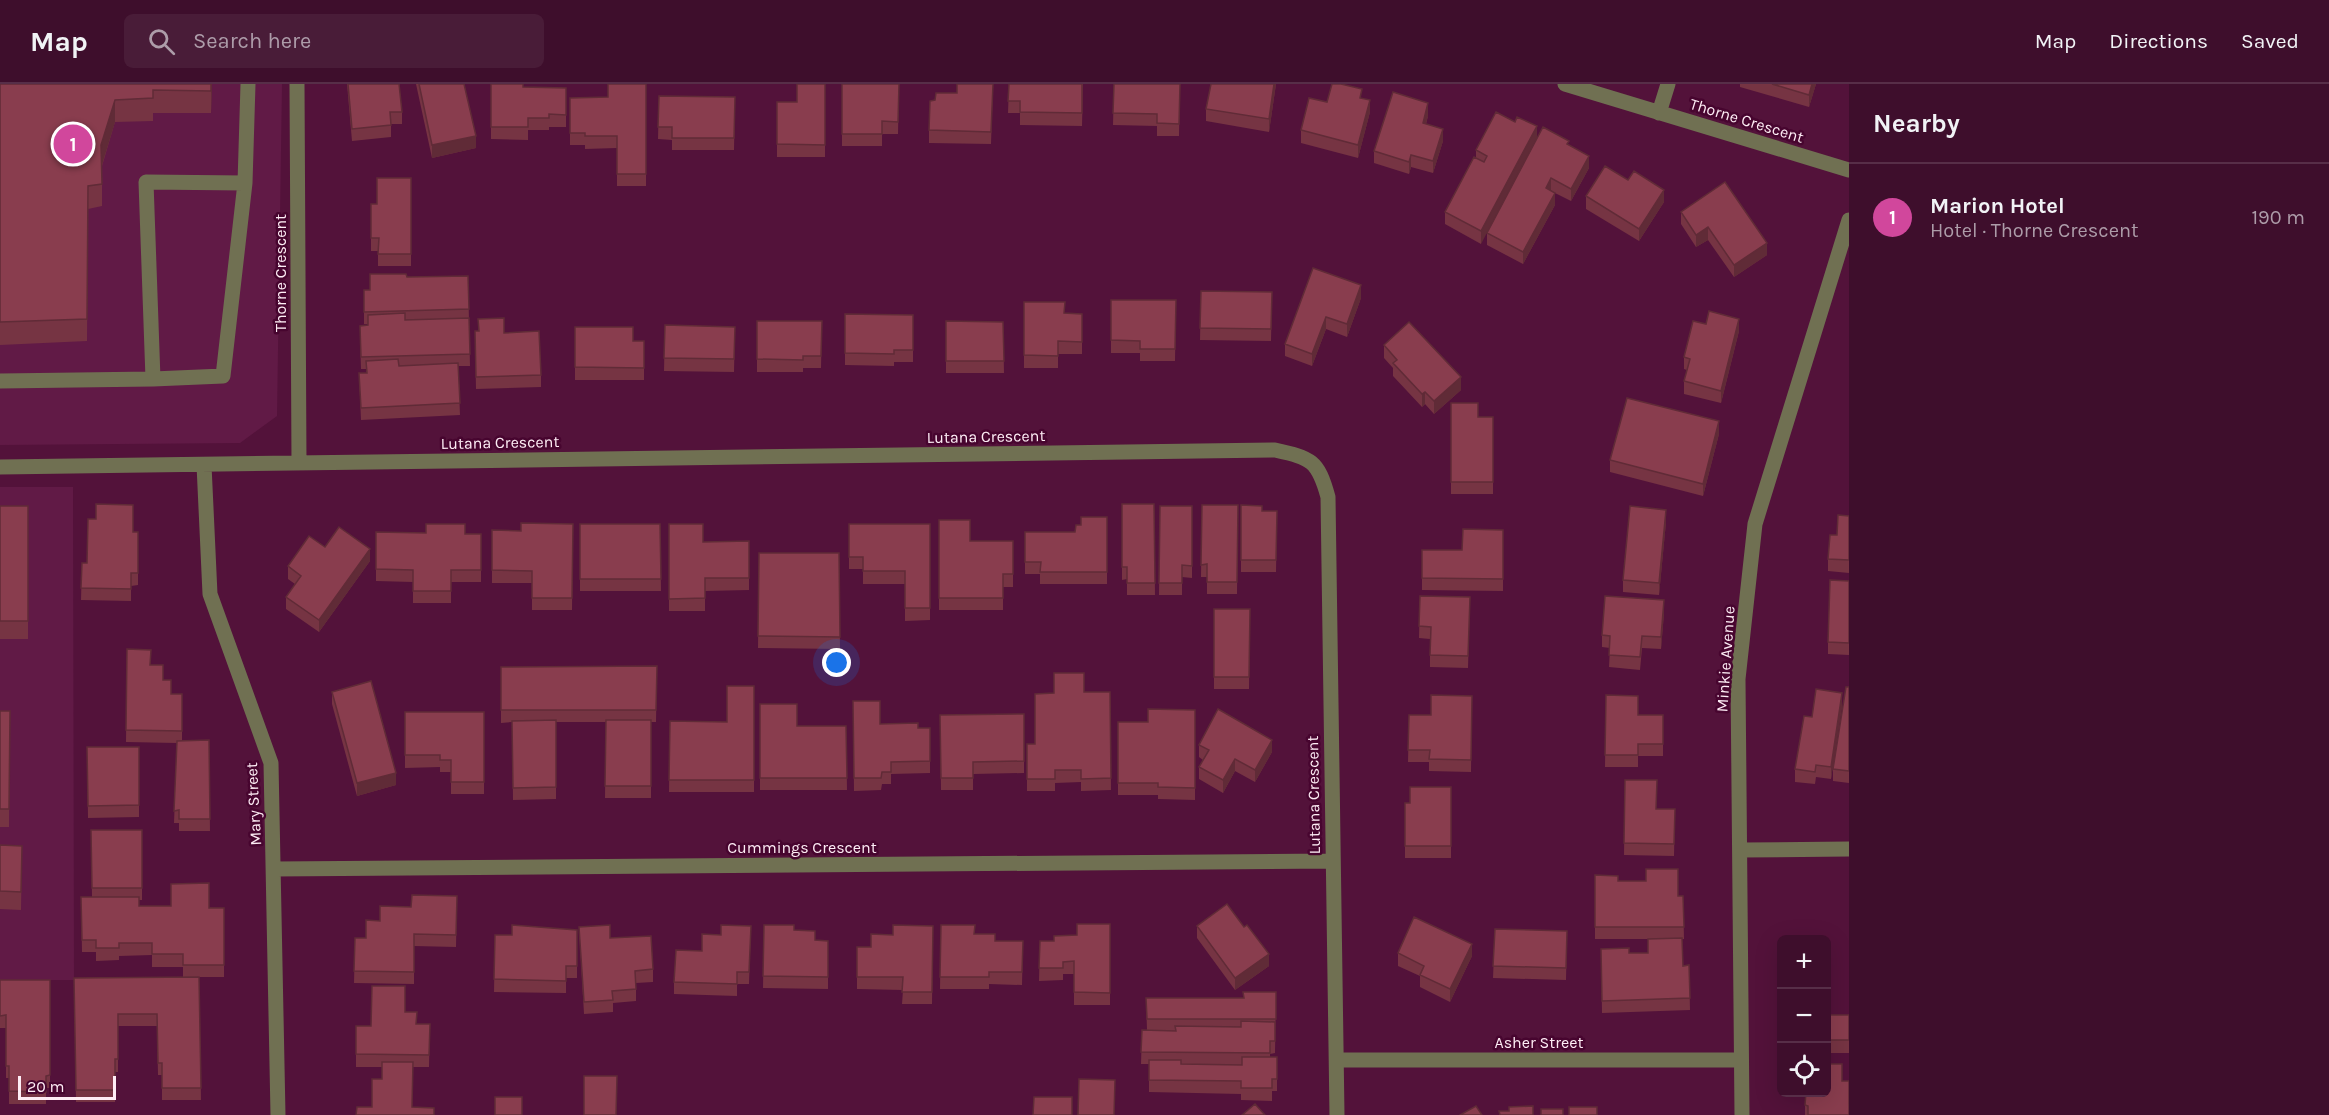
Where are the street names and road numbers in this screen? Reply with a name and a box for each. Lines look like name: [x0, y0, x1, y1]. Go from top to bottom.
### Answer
street label: Thorne Crescent: [1688, 94, 1806, 147]
street label: Thorne Crescent: [271, 214, 290, 332]
street label: Lutana Crescent: [927, 426, 1045, 447]
street label: Lutana Crescent: [441, 432, 559, 453]
street label: Minkie Avenue: [1712, 605, 1739, 713]
street label: Lutana Crescent: [1303, 736, 1324, 854]
street label: Mary Street: [242, 762, 265, 846]
street label: Cummings Crescent: [727, 838, 877, 857]
street label: Asher Street: [1495, 1033, 1583, 1052]

